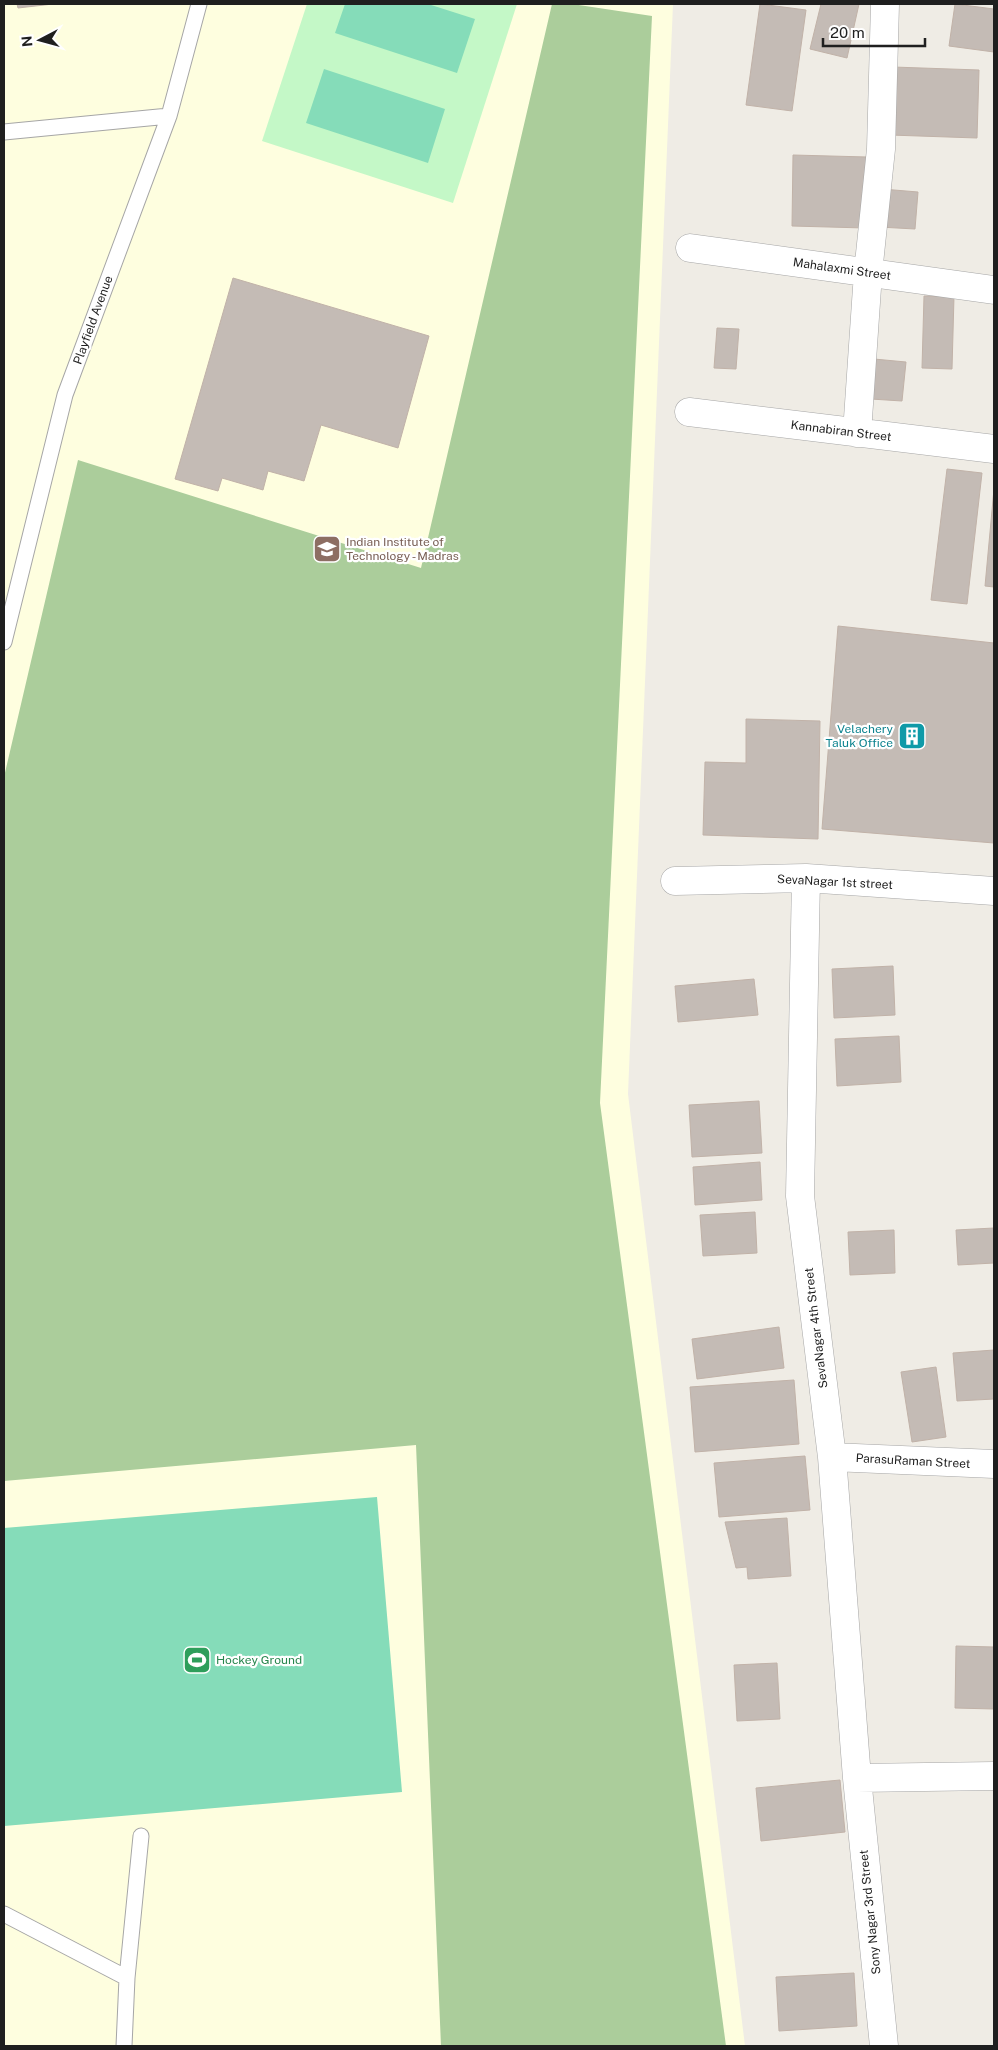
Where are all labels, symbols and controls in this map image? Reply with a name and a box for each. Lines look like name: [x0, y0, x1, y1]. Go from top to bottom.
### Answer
north arrow: [15, 15, 65, 65]
scale bar: [823, 15, 926, 47]
text: 20 m: [830, 24, 865, 41]
text: N: [19, 35, 36, 48]
street label: Mahalaxmi Street: [792, 255, 892, 283]
street label: Playfield Avenue: [70, 274, 116, 366]
street label: Kannabiran Street: [790, 418, 892, 444]
school or university icon: Indian Institute of Technology - Madras: [312, 534, 342, 564]
place label: Indian Institute of Technology - Madras: [346, 535, 459, 563]
building icon: Velachery Taluk Office: [897, 721, 927, 751]
place label: Velachery Taluk Office: [826, 722, 894, 750]
street label: SevaNagar 1st street: [777, 872, 894, 892]
street label: SevaNagar 4th Street: [802, 1267, 830, 1389]
street label: ParasuRaman Street: [855, 1451, 971, 1471]
sports icon: Hockey Ground: [182, 1645, 212, 1675]
place label: Hockey Ground: [216, 1653, 302, 1667]
street label: Sony Nagar 3rd Street: [856, 1849, 884, 1975]

